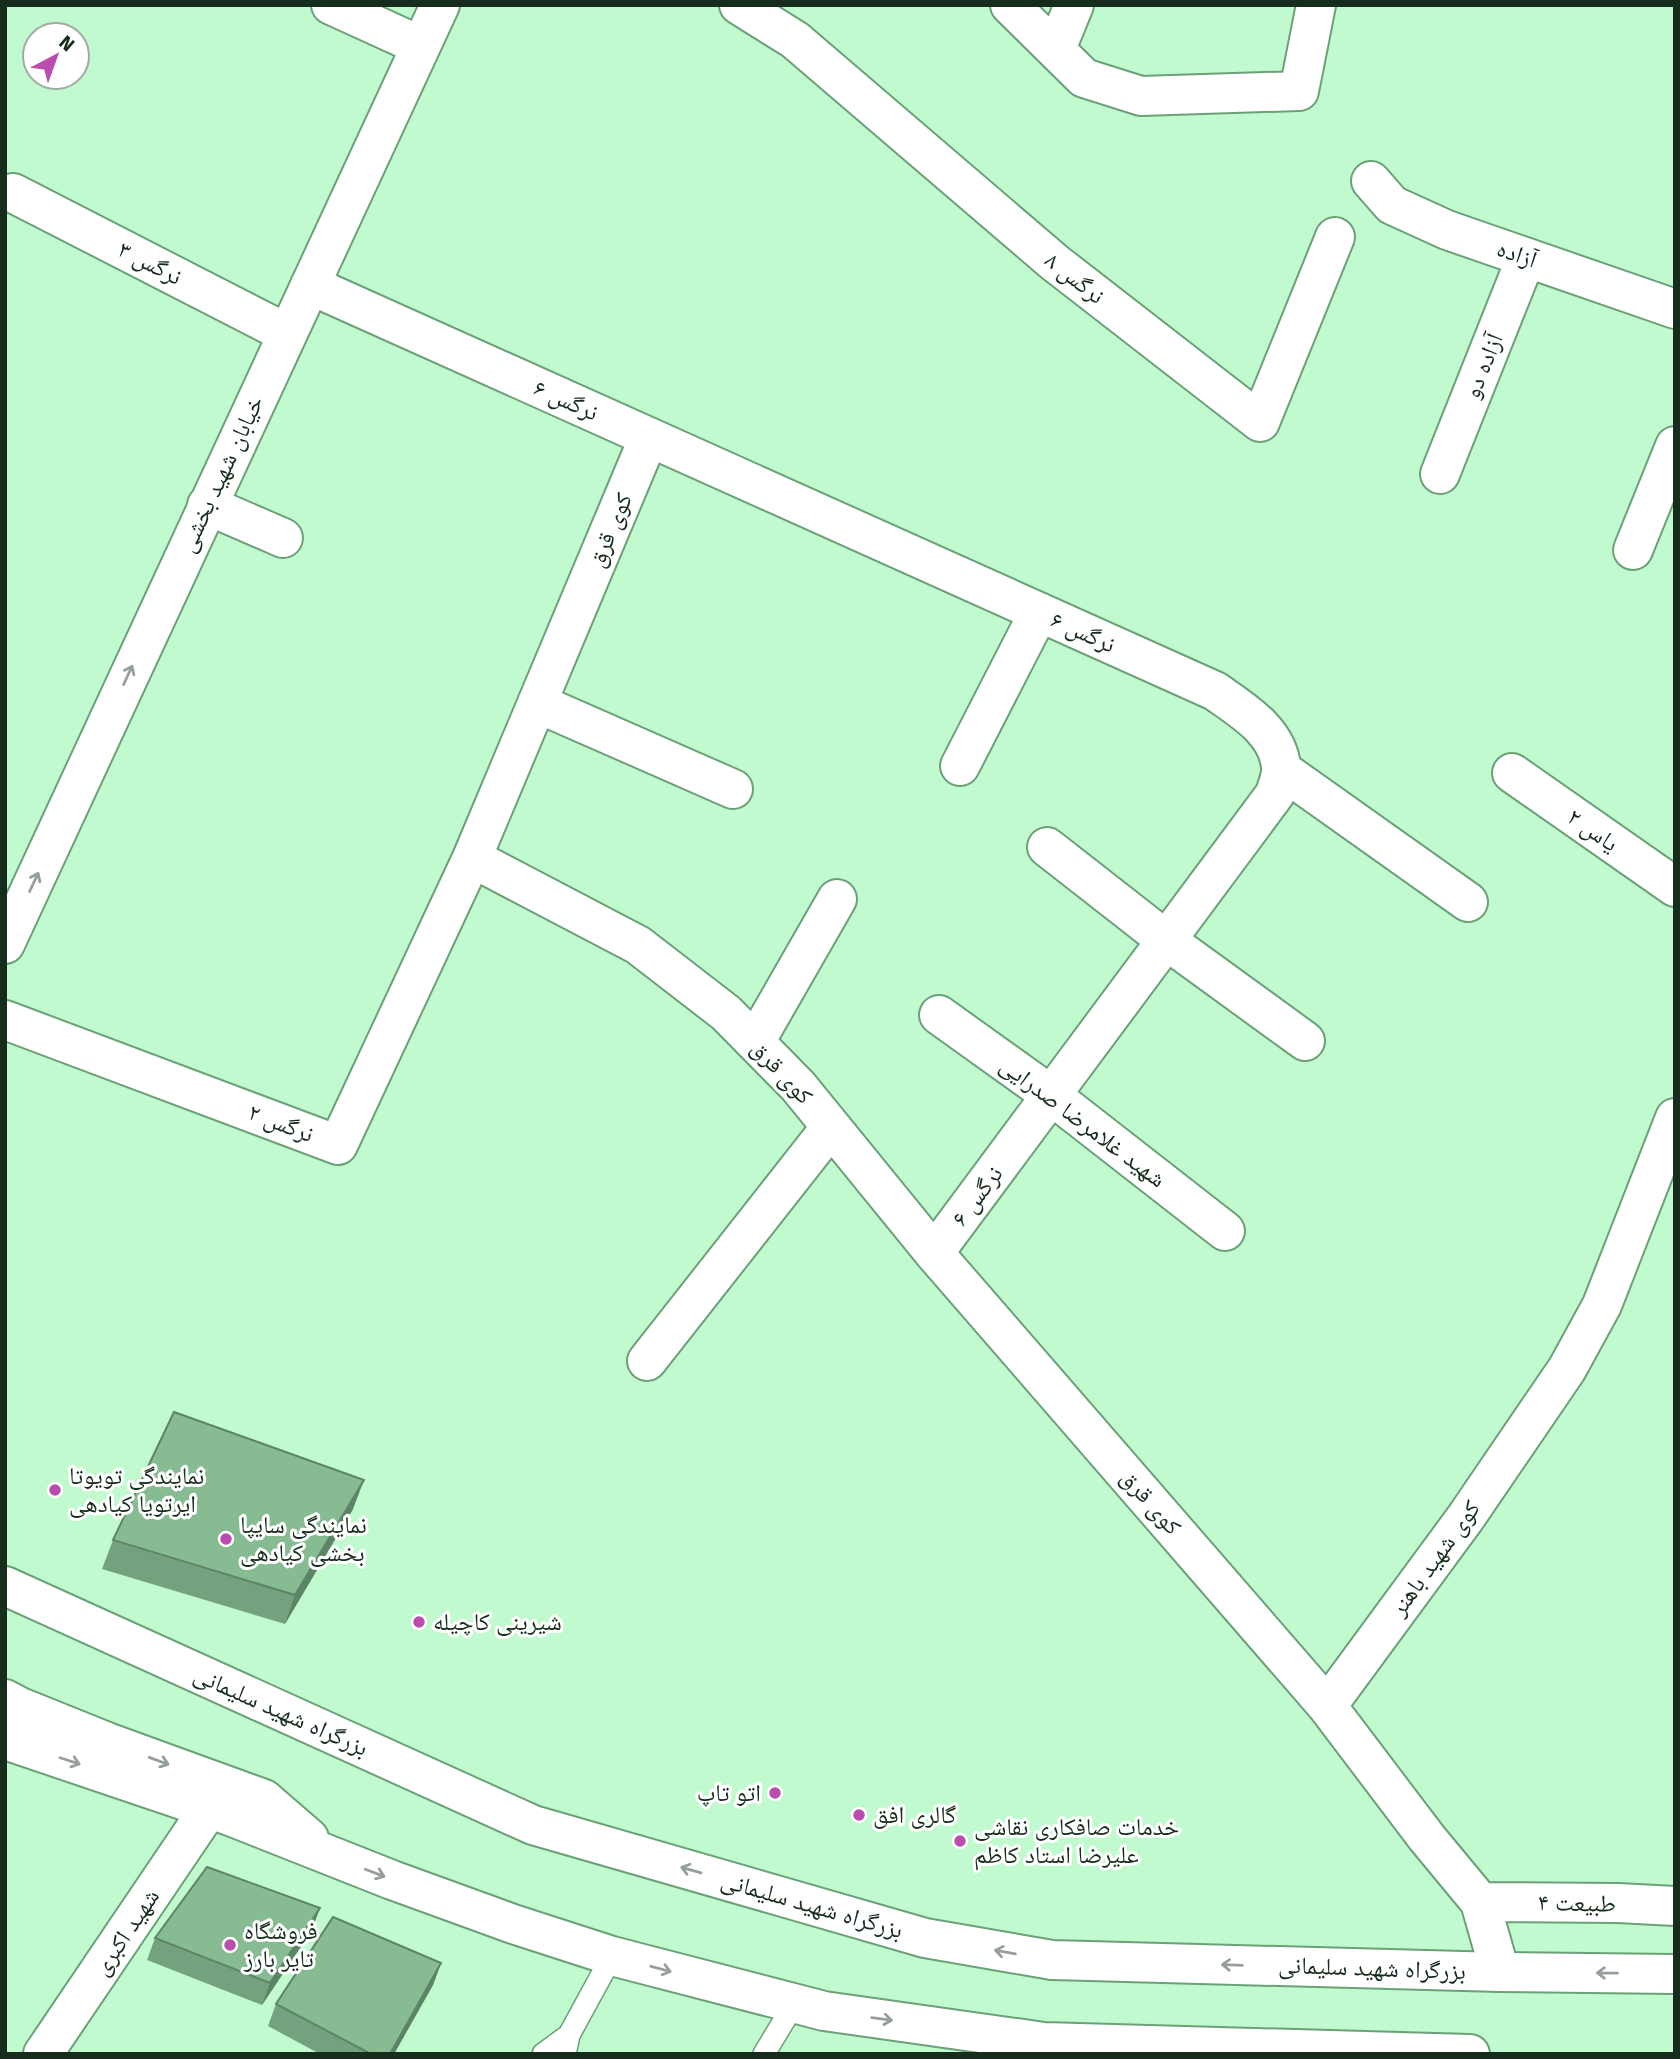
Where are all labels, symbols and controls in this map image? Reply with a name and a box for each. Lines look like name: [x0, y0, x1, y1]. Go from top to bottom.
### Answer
north arrow: [21, 21, 91, 91]
text: N: [55, 31, 79, 56]
street label: آزاده: [1493, 234, 1542, 274]
street label: نرگس ۳: [113, 235, 187, 291]
street label: نرگس ۸: [1040, 246, 1110, 310]
street label: آزاده دو: [1457, 328, 1509, 403]
street label: نرگس ۶: [529, 373, 603, 427]
street label: خیابان شهید بخشی: [173, 391, 269, 557]
street label: کوی قرق: [582, 489, 638, 571]
street label: نرگس ۶: [1046, 605, 1120, 659]
one-way arrow: [122, 665, 135, 686]
street label: یاس ۲: [1562, 803, 1624, 857]
one-way arrow: [28, 871, 41, 892]
street label: کوی قرق: [745, 1034, 819, 1110]
street label: شهید غلامرضا صدرایی: [995, 1051, 1171, 1193]
street label: نرگس ۲: [244, 1098, 318, 1148]
street label: نرگس ۶: [945, 1160, 1009, 1232]
place label: نمایندگی تویوتا ایرتویا کیادهی: [69, 1462, 204, 1518]
street label: کوی قرق: [1115, 1463, 1187, 1541]
marker: نمایندگی تویوتا ایرتویا کیادهی: [47, 1482, 63, 1498]
street label: کوی شهید باهنر: [1383, 1495, 1486, 1622]
place label: نمایندگی سایپا بخشی کیادهی: [240, 1511, 367, 1567]
marker: نمایندگی سایپا بخشی کیادهی: [218, 1531, 234, 1547]
place label: شیرینی کاچیله: [433, 1608, 562, 1636]
marker: شیرینی کاچیله: [411, 1614, 427, 1630]
street label: بزرگراه شهید سلیمانی: [190, 1660, 372, 1762]
one-way arrow: [59, 1755, 81, 1768]
one-way arrow: [148, 1756, 170, 1768]
place label: اتو تاپ: [697, 1779, 761, 1807]
marker: اتو تاپ: [767, 1785, 783, 1801]
place label: گالری افق: [873, 1801, 956, 1829]
marker: گالری افق: [851, 1807, 867, 1823]
place label: خدمات صافکاری نقاشی علیرضا استاد کاظم: [974, 1813, 1179, 1871]
marker: خدمات صافکاری نقاشی علیرضا استاد کاظم: [952, 1833, 968, 1849]
one-way arrow: [680, 1863, 702, 1876]
street label: بزرگراه شهید سلیمانی: [718, 1866, 906, 1944]
one-way arrow: [364, 1868, 386, 1881]
street label: شهید اکبری: [87, 1883, 165, 1981]
street label: طبیعت ۴: [1538, 1888, 1616, 1918]
place label: فروشگاه تایر بارز: [243, 1917, 318, 1973]
marker: فروشگاه تایر بارز: [222, 1937, 238, 1953]
one-way arrow: [994, 1945, 1017, 1958]
street label: بزرگراه شهید سلیمانی: [1278, 1951, 1466, 1985]
one-way arrow: [1221, 1958, 1244, 1971]
one-way arrow: [649, 1963, 671, 1976]
one-way arrow: [1595, 1966, 1618, 1980]
one-way arrow: [870, 2013, 893, 2026]

